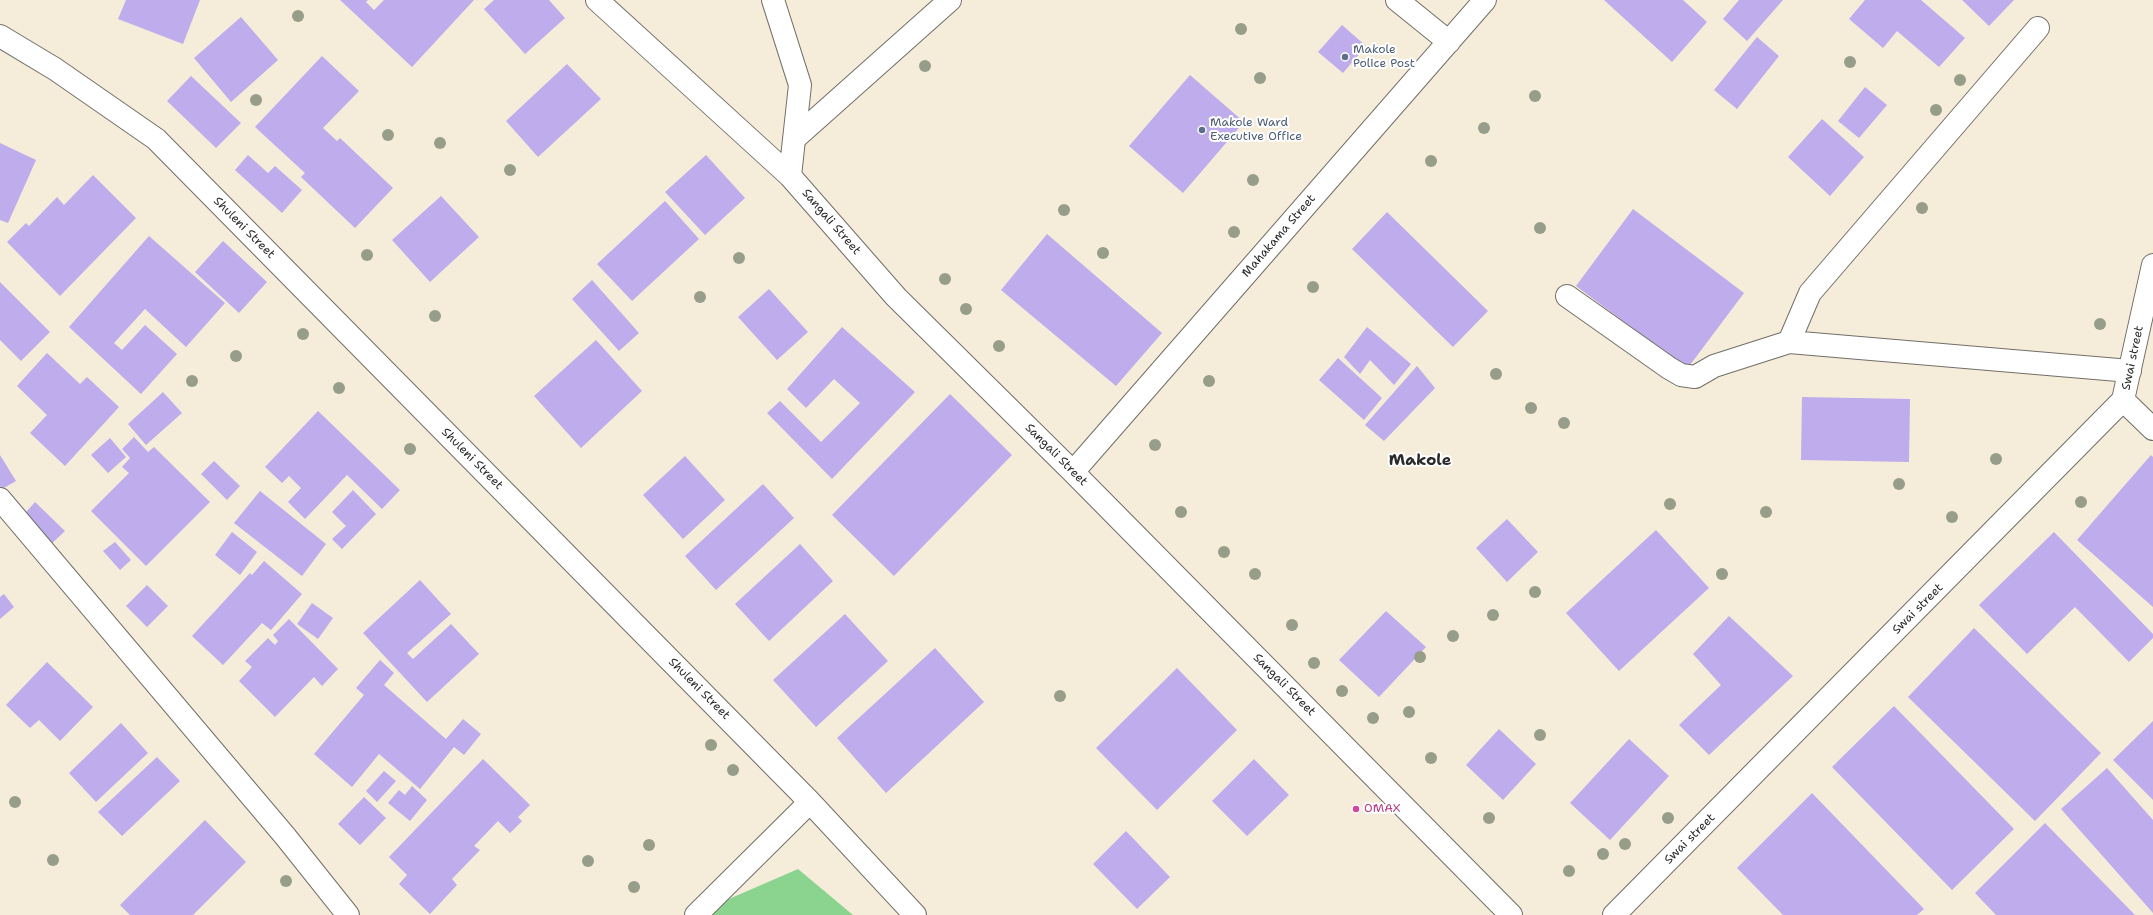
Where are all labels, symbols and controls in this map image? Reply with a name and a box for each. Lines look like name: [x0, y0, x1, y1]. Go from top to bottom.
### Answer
place label: Makole Police Post: [1353, 43, 1415, 71]
marker: Makole Police Post: [1340, 52, 1350, 62]
place label: Makole Ward Executive Office: [1210, 116, 1302, 144]
marker: Makole Ward Executive Office: [1197, 125, 1207, 135]
street label: Sangali Street: [799, 186, 863, 258]
street label: Mahakama Street: [1239, 192, 1319, 280]
street label: Shuleni Street: [210, 194, 278, 262]
street label: Swai street: [2119, 324, 2147, 392]
street label: Sangali Street: [1022, 421, 1090, 489]
street label: Shuleni Street: [438, 425, 506, 493]
district label: Makole: [1389, 451, 1451, 471]
street label: Swai street: [1890, 581, 1946, 637]
street label: Sangali Street: [1250, 651, 1318, 719]
street label: Shuleni Street: [665, 655, 733, 723]
place label: OMAX: [1364, 802, 1401, 816]
marker: OMAX: [1351, 804, 1361, 814]
street label: Swai street: [1662, 811, 1718, 867]

